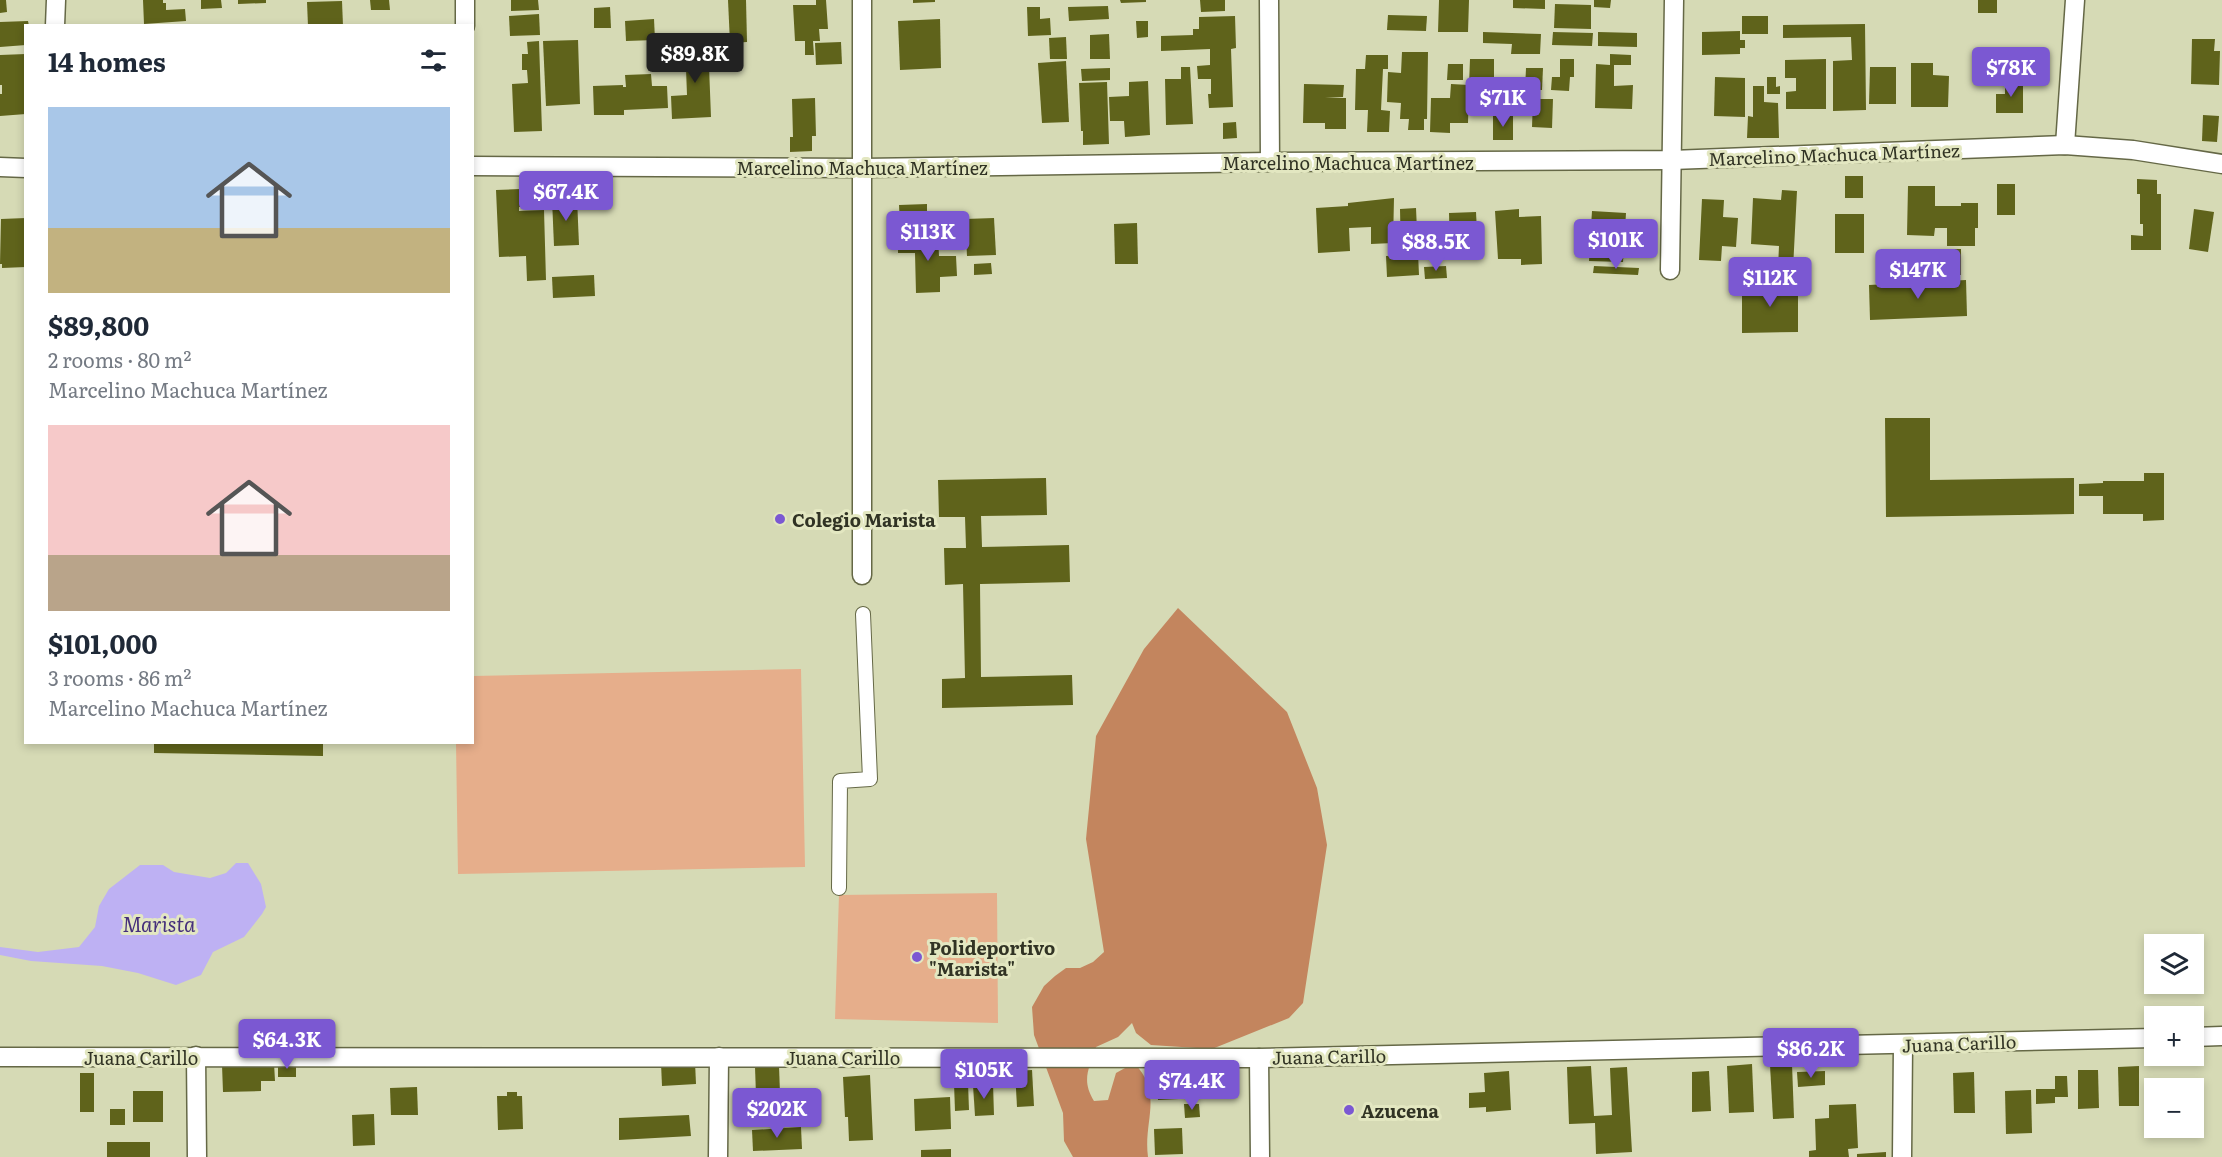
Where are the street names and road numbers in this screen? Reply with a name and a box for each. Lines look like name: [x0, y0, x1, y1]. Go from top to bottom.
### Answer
street label: Marcelino Machuca Martínez: [1708, 136, 1960, 172]
street label: Marcelino Machuca Martínez: [1222, 149, 1474, 176]
street label: Marcelino Machuca Martínez: [736, 154, 988, 181]
street label: Juana Carillo: [1901, 1028, 2017, 1058]
street label: Juana Carillo: [1272, 1042, 1386, 1070]
street label: Juana Carillo: [84, 1044, 198, 1071]
street label: Juana Carillo: [786, 1044, 900, 1071]

